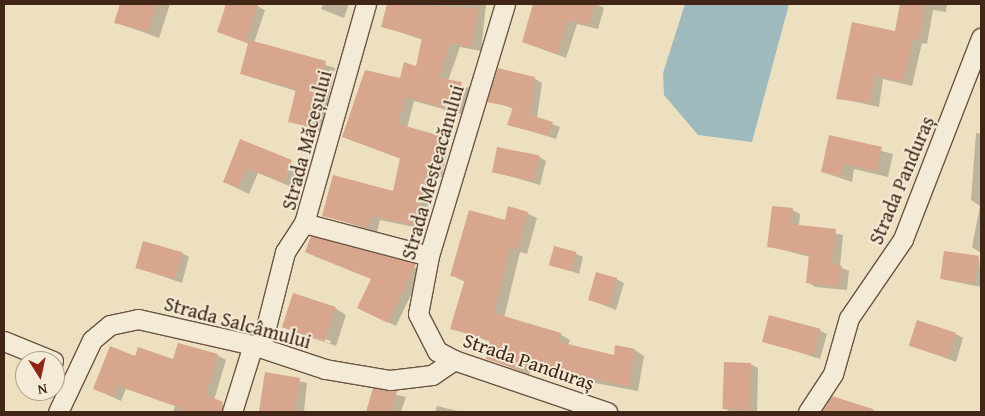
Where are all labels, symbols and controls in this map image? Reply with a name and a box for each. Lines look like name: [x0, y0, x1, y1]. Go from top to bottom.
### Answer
street label: Strada Măceșului: [276, 67, 336, 213]
street label: Strada Mesteacănului: [396, 82, 468, 262]
street label: Strada Panduraș: [863, 112, 939, 248]
street label: Strada Salcâmului: [162, 291, 314, 353]
street label: Strada Panduraș: [460, 327, 598, 395]
north arrow: [15, 351, 65, 401]
text: N: [36, 379, 49, 400]

